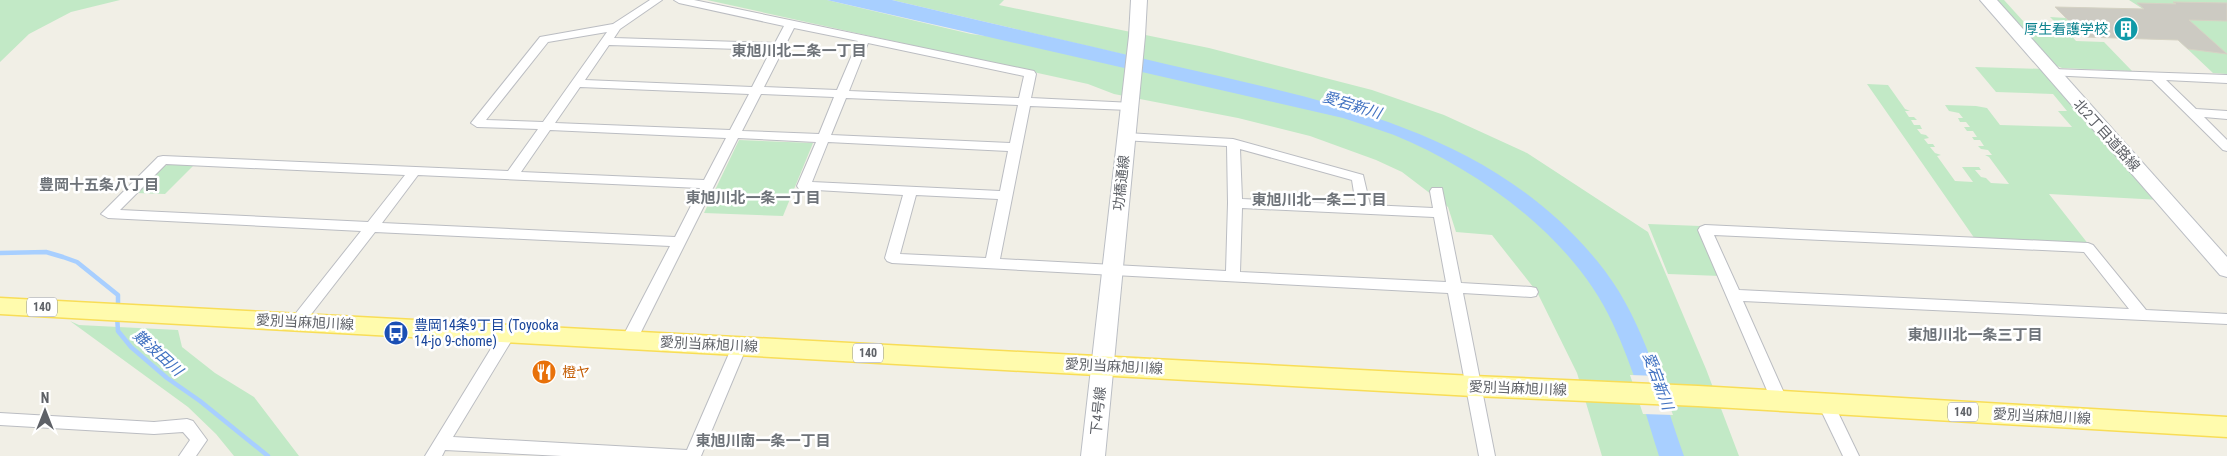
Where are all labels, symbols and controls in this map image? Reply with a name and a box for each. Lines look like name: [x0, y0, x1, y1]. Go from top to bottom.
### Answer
building icon: 厚生看護学校: [2113, 16, 2139, 42]
place label: 厚生看護学校: [2024, 21, 2108, 37]
district label: 東旭川北二条一丁目: [731, 42, 867, 60]
water label: 愛宕新川: [1321, 88, 1385, 123]
street label: 北2丁目道路線: [2071, 96, 2143, 174]
street label: 功橋通線: [1110, 154, 1132, 212]
district label: 豊岡十五条八丁目: [39, 176, 159, 194]
district label: 東旭川北一条一丁目: [685, 189, 821, 207]
district label: 東旭川北一条二丁目: [1251, 191, 1387, 209]
road number: 140: [27, 298, 57, 316]
street label: 愛別当麻旭川線: [256, 311, 354, 333]
place label: 豊岡14条9丁目 (Toyooka 14-jo 9-chome): [414, 317, 559, 350]
bus stop icon: 豊岡14条9丁目 (Toyooka 14-jo 9-chome): [383, 320, 409, 346]
water label: 難波田川: [130, 326, 188, 381]
district label: 東旭川北一条三丁目: [1907, 326, 2043, 344]
street label: 愛別当麻旭川線: [660, 333, 758, 355]
road number: 140: [853, 343, 883, 362]
water label: 愛宕新川: [1639, 350, 1677, 414]
street label: 愛別当麻旭川線: [1065, 355, 1163, 377]
restaurant icon: 橙ヤ: [531, 359, 557, 385]
place label: 橙ヤ: [562, 364, 590, 380]
street label: 愛別当麻旭川線: [1469, 378, 1567, 398]
north arrow: [20, 386, 70, 436]
street label: 下4号線: [1087, 386, 1109, 436]
text: N: [41, 390, 49, 406]
road number: 140: [1948, 402, 1978, 422]
street label: 愛別当麻旭川線: [1993, 405, 2091, 427]
district label: 東旭川南一条一丁目: [695, 432, 831, 450]

